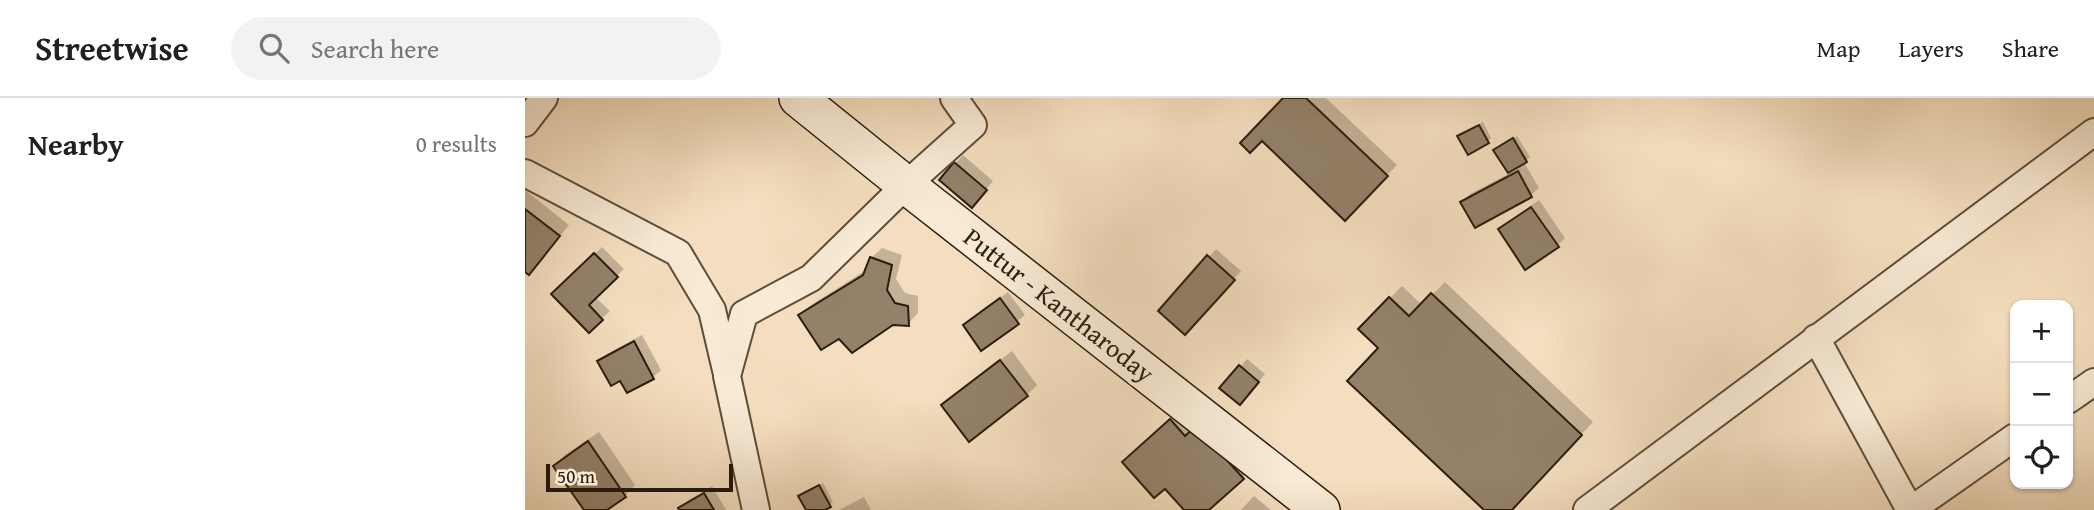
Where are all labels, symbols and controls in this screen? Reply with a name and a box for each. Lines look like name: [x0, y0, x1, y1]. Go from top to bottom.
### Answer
search box: [231, 17, 721, 80]
text: Streetwise: [35, 24, 189, 72]
icon: search: [255, 29, 293, 67]
text: Search here: [311, 29, 439, 68]
text: Map: [1817, 31, 1860, 66]
text: Layers: [1898, 31, 1964, 66]
text: Share: [2002, 31, 2059, 66]
text: Nearby: [28, 122, 124, 166]
text: 0 results: [416, 127, 497, 160]
street label: Puttur - Kantharoday: [956, 218, 1163, 392]
map controls: [2010, 300, 2073, 489]
button: +: [2010, 300, 2073, 363]
button: −: [2010, 363, 2073, 426]
button: locate: [2010, 426, 2073, 489]
scale bar: [546, 461, 733, 493]
text: 50 m: [557, 462, 595, 490]

